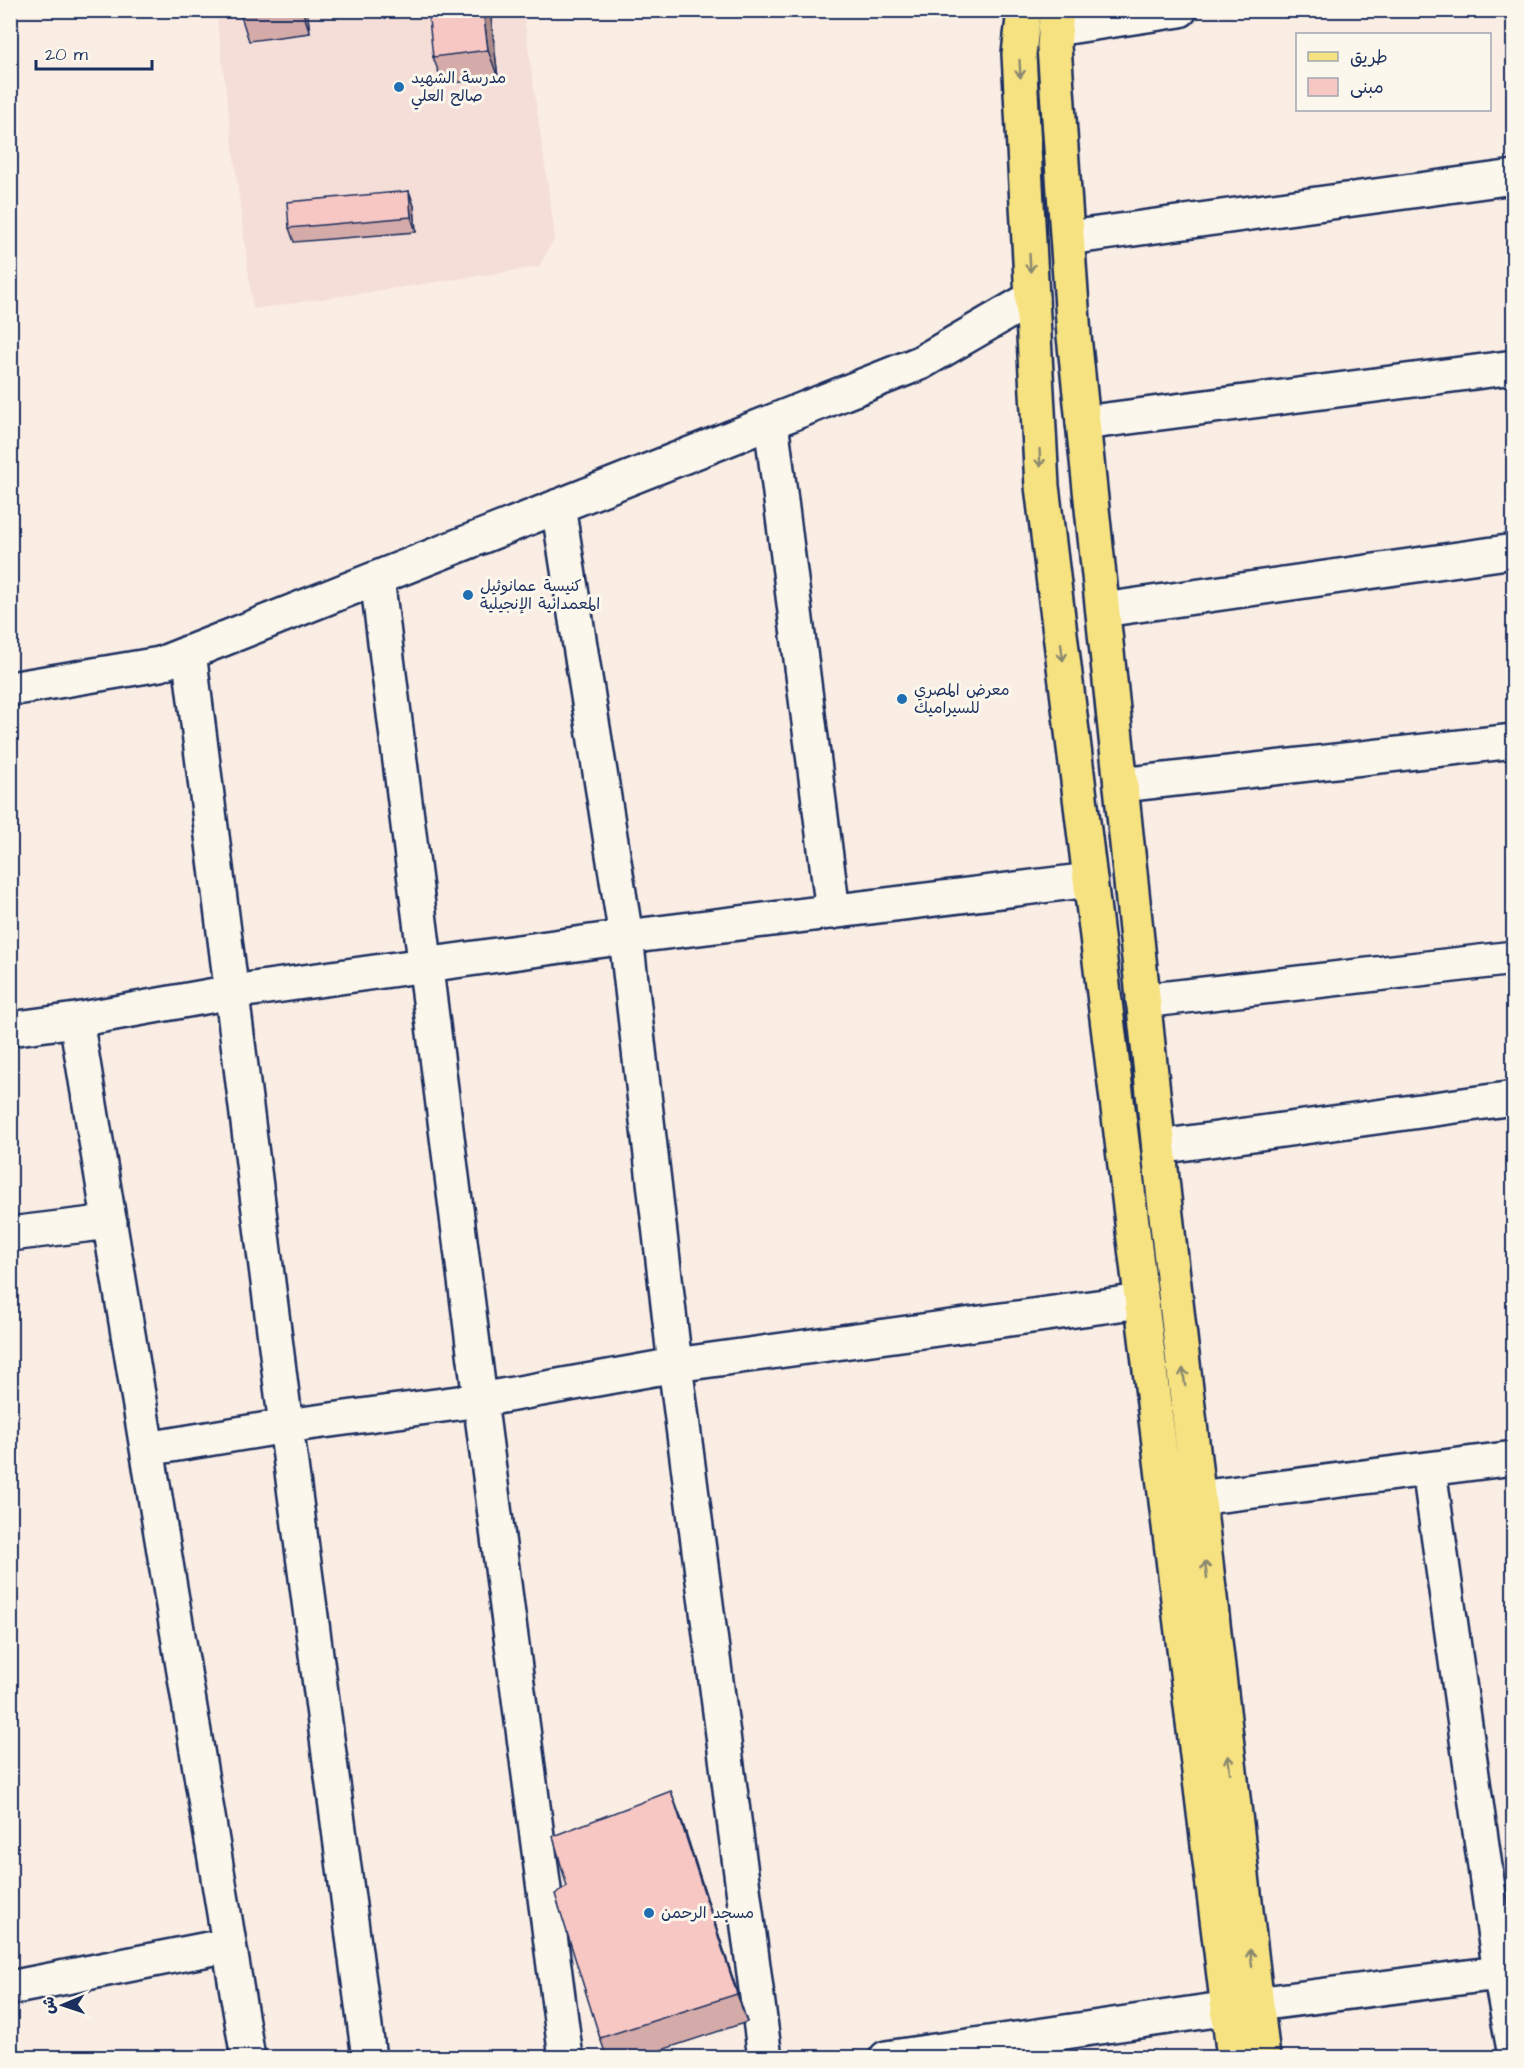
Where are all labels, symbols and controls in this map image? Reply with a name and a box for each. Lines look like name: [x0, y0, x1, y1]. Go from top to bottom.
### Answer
scale bar: [36, 33, 152, 71]
legend: [1296, 33, 1491, 111]
text: 20 m: [45, 42, 88, 67]
text: طريق: [1350, 45, 1388, 70]
one-way arrow: [1014, 58, 1025, 78]
place label: مدرسة الشهيد صالح العلي: [411, 67, 506, 110]
text: مبنى: [1350, 75, 1384, 100]
marker: مدرسة الشهيد صالح العلي: [392, 80, 406, 94]
one-way arrow: [1025, 253, 1036, 273]
one-way arrow: [1035, 448, 1046, 468]
place label: كنيسة عمانوئيل المعمدانية الإنجيلية: [480, 575, 600, 615]
marker: كنيسة عمانوئيل المعمدانية الإنجيلية: [461, 588, 475, 602]
one-way arrow: [1057, 641, 1068, 661]
place label: معرض المصري للسيراميك: [914, 679, 1010, 719]
marker: معرض المصري للسيراميك: [895, 692, 909, 706]
one-way arrow: [1178, 1367, 1189, 1387]
one-way arrow: [1200, 1561, 1211, 1581]
one-way arrow: [1223, 1755, 1234, 1774]
place label: مسجد الرحمن: [661, 1902, 754, 1924]
marker: مسجد الرحمن: [642, 1906, 656, 1920]
one-way arrow: [1245, 1948, 1256, 1968]
north arrow: [33, 1975, 93, 2035]
text: ش: [38, 1996, 60, 2015]

